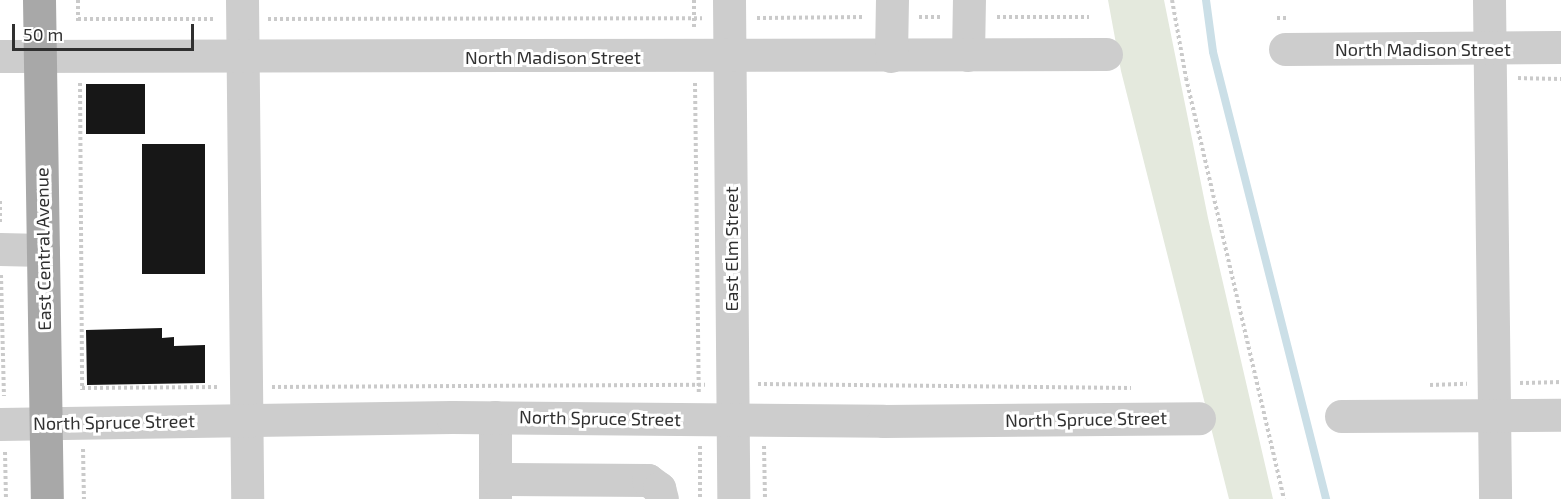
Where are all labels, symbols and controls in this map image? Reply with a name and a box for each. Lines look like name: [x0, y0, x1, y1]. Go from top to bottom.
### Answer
scale bar: [15, 12, 196, 50]
text: 50 m: [23, 23, 63, 45]
street label: North Madison Street: [1335, 38, 1511, 60]
street label: North Madison Street: [465, 46, 641, 68]
street label: East Central Avenue: [31, 167, 55, 331]
street label: East Elm Street: [720, 186, 742, 312]
street label: North Spruce Street: [519, 406, 681, 430]
street label: North Spruce Street: [1005, 407, 1167, 431]
street label: North Spruce Street: [33, 410, 195, 434]

